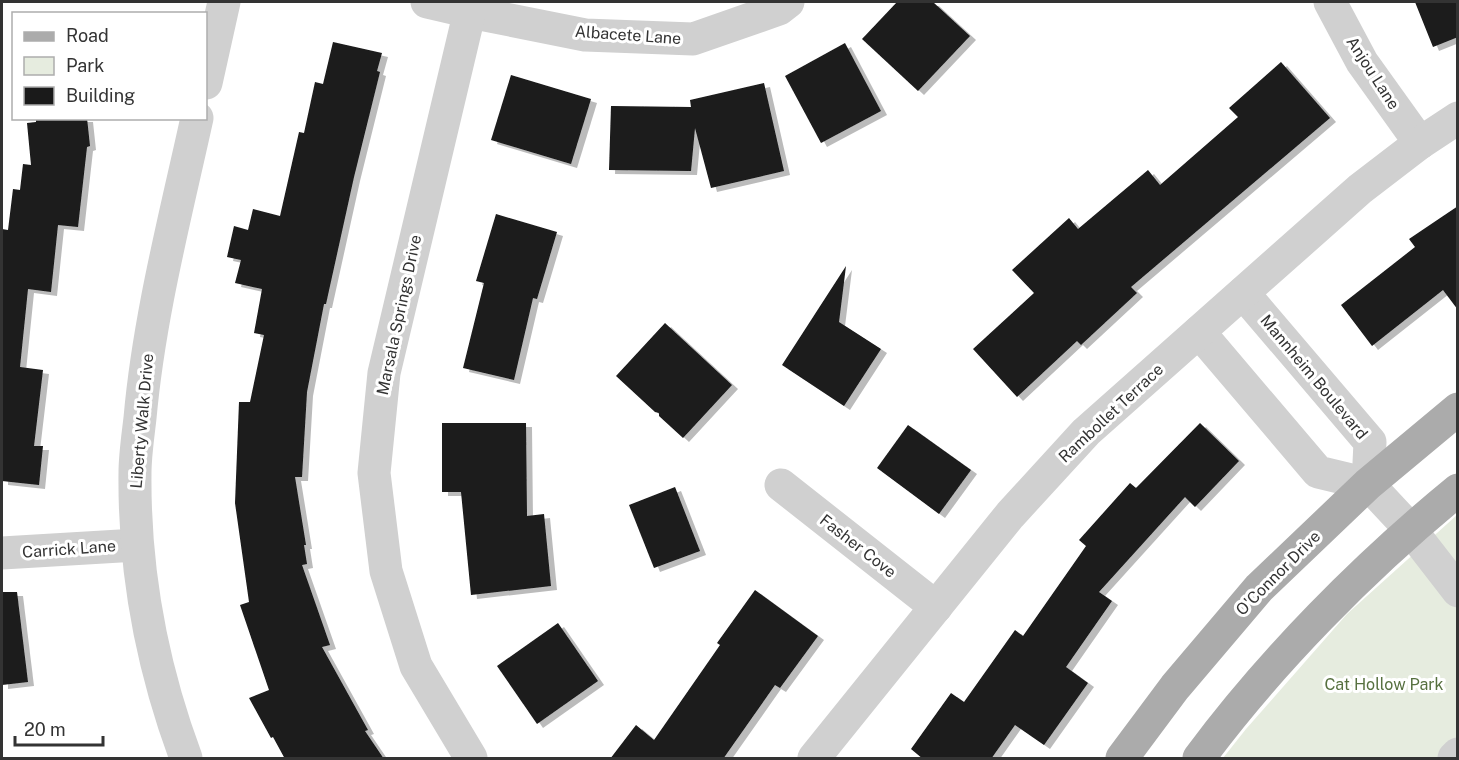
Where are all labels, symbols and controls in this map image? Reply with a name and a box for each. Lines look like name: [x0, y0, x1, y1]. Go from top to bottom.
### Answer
legend: [12, 12, 207, 120]
street label: Albacete Lane: [574, 22, 682, 48]
text: Road: [66, 25, 109, 46]
street label: Anjou Lane: [1342, 33, 1404, 113]
text: Park: [66, 55, 104, 76]
text: Building: [66, 85, 135, 106]
street label: Marsala Springs Drive: [373, 233, 425, 397]
street label: Mannheim Boulevard: [1256, 311, 1372, 443]
street label: Liberty Walk Drive: [127, 353, 157, 489]
street label: Rambollet Terrace: [1055, 360, 1167, 466]
street label: Fasher Cove: [816, 510, 900, 582]
street label: O'Connor Drive: [1232, 527, 1324, 619]
street label: Carrick Lane: [22, 536, 116, 562]
park label: Cat Hollow Park: [1324, 675, 1444, 694]
scale bar: [15, 709, 104, 747]
text: 20 m: [24, 719, 66, 740]

